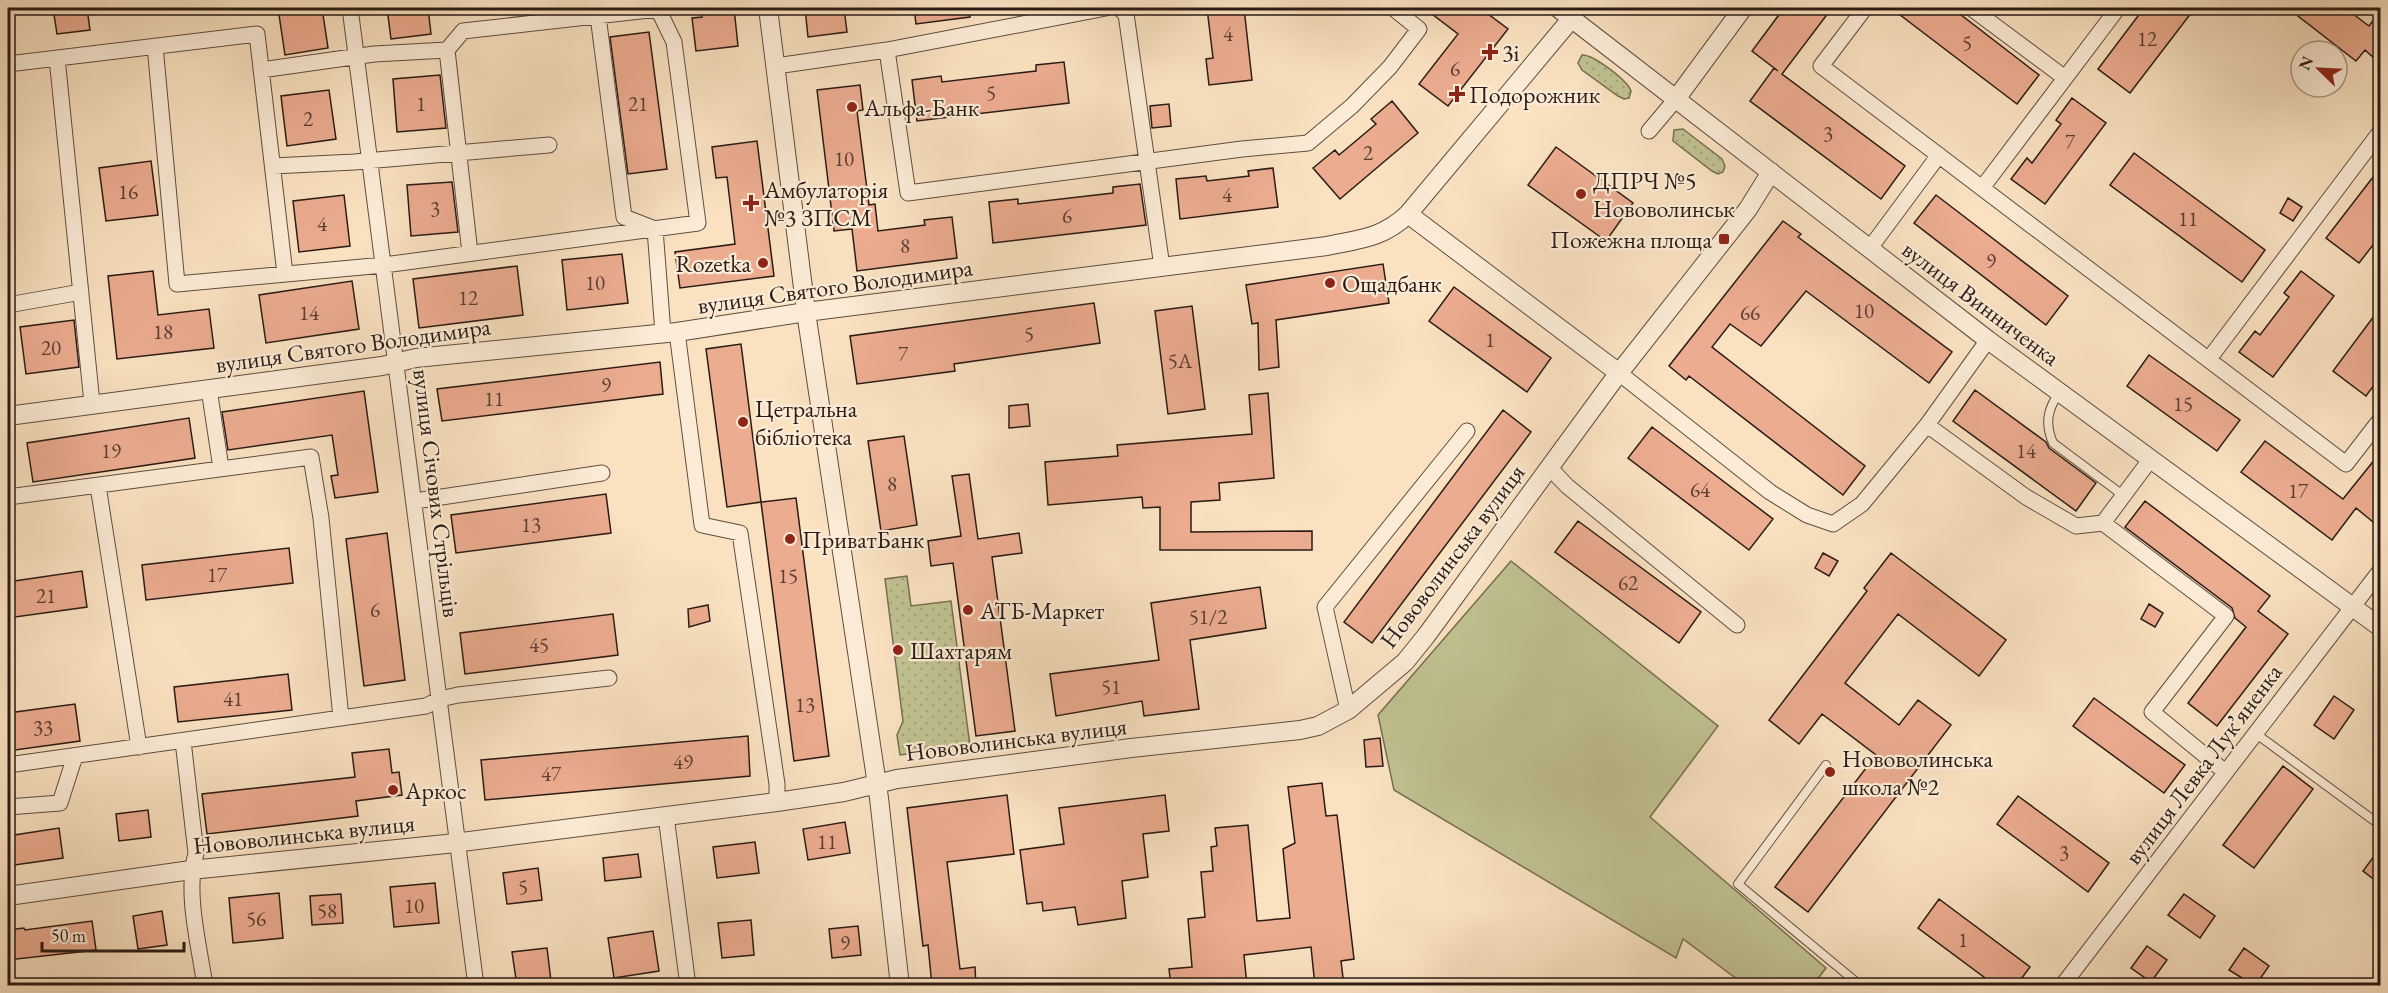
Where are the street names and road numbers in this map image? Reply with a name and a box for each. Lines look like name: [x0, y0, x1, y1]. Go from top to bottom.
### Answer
street label: вулиця Винниченка: [1896, 234, 2066, 373]
street label: вулиця Святого Володимира: [695, 251, 975, 321]
street label: вулиця Святого Володимира: [213, 310, 493, 380]
street label: вулиця Січових Стрільців: [406, 367, 468, 619]
street label: Нововолинська вулиця: [1373, 457, 1532, 654]
street label: вулиця Левка Лукʼяненка: [2117, 657, 2289, 871]
street label: Нововолинська вулиця: [904, 710, 1129, 768]
street label: Нововолинська вулиця: [192, 807, 417, 861]

